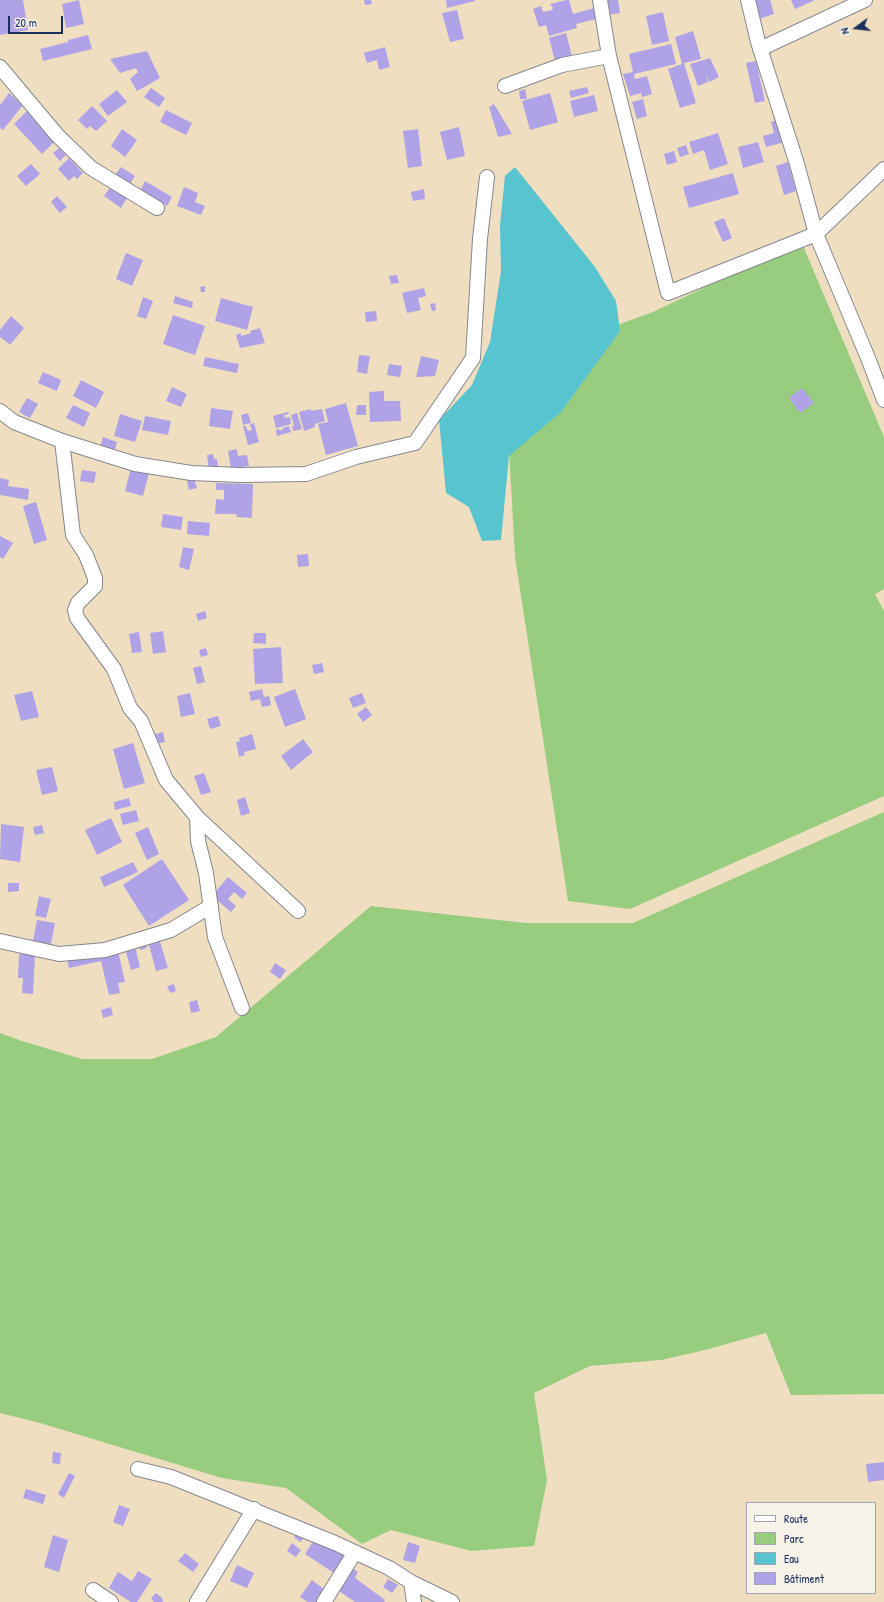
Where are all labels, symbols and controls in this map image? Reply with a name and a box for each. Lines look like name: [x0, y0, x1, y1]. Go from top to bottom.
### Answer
scale bar: [10, 8, 65, 34]
north arrow: [836, 8, 876, 48]
text: 20 m: [15, 14, 37, 31]
text: N: [837, 26, 852, 36]
legend: [746, 1502, 876, 1594]
text: Route: [784, 1510, 808, 1527]
text: Parc: [784, 1530, 804, 1547]
text: Eau: [784, 1550, 799, 1567]
text: Bâtiment: [784, 1570, 824, 1587]

